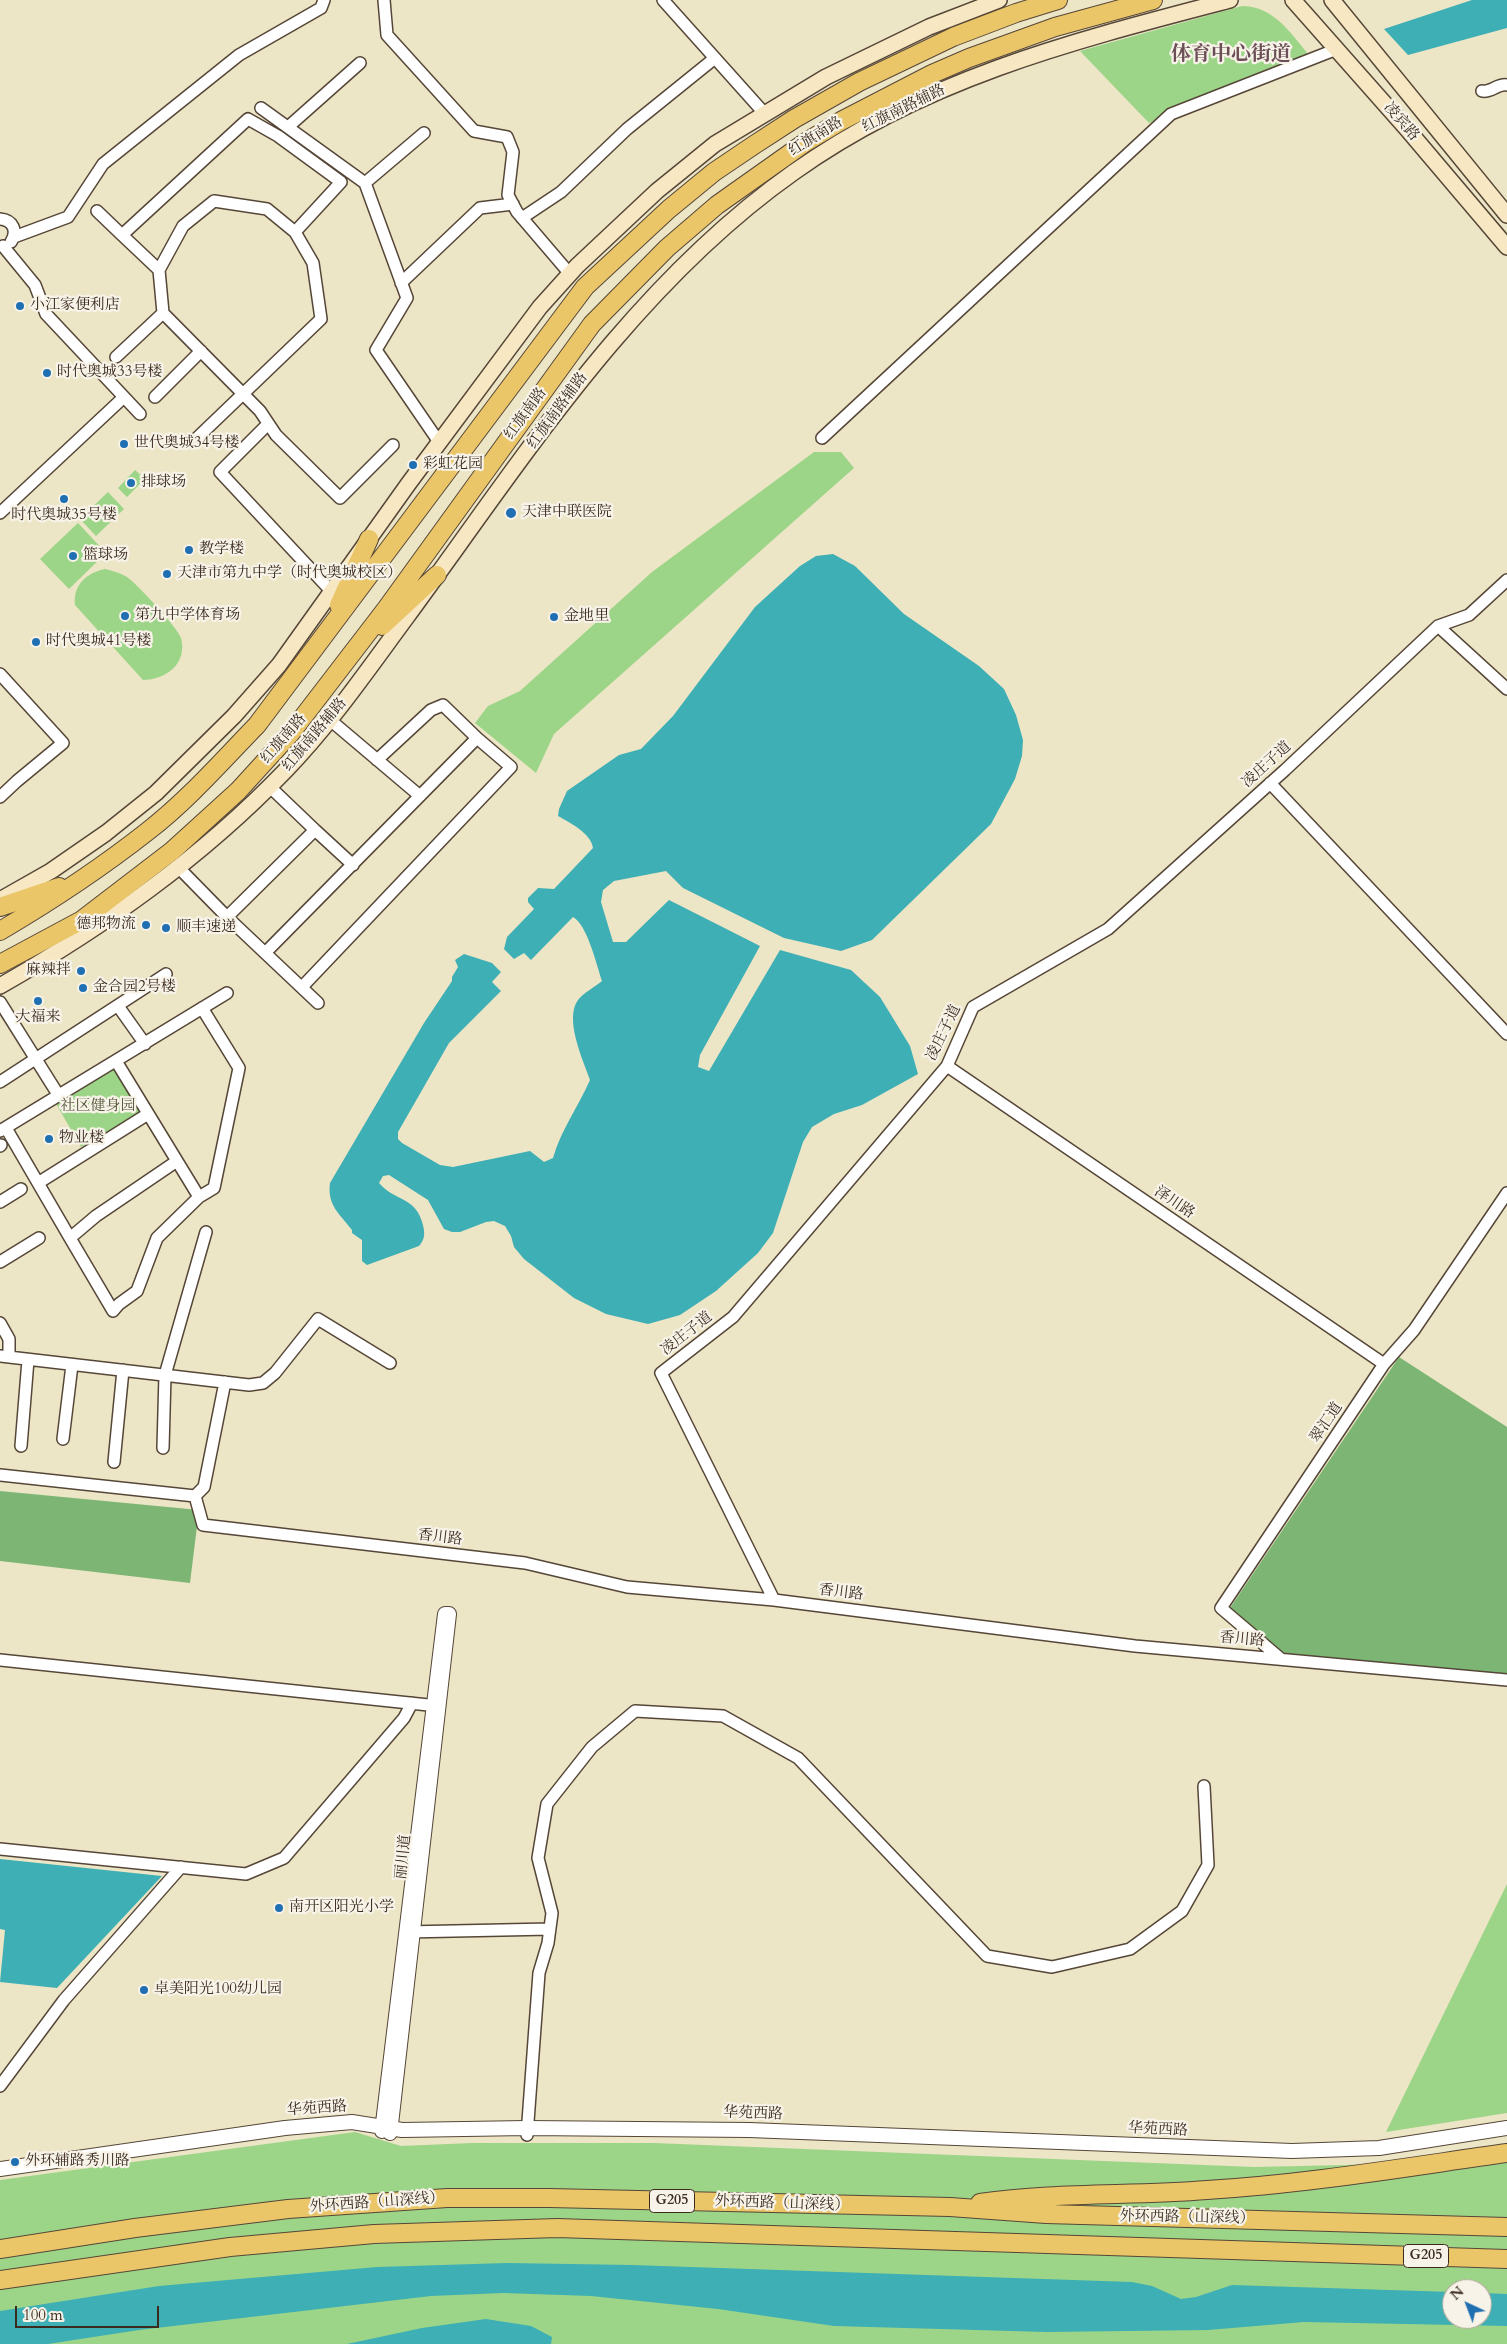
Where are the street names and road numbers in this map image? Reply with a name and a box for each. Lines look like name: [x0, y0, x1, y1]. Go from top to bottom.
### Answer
street label: 红旗南路辅路: [860, 81, 948, 137]
street label: 凌宾路: [1379, 99, 1423, 145]
street label: 红旗南路: [786, 113, 846, 161]
street label: 红旗南路辅路: [524, 369, 592, 453]
street label: 红旗南路: [501, 384, 551, 444]
street label: 红旗南路辅路: [279, 695, 351, 775]
street label: 红旗南路: [258, 710, 310, 768]
street label: 凌庄子道: [1239, 738, 1295, 792]
street label: 凌庄子道: [923, 1002, 965, 1064]
street label: 泽川路: [1150, 1183, 1198, 1223]
street label: 凌庄子道: [658, 1308, 716, 1360]
street label: 翠汇道: [1307, 1399, 1347, 1447]
street label: 香川路: [417, 1526, 463, 1550]
street label: 香川路: [818, 1581, 864, 1605]
street label: 香川路: [1219, 1629, 1265, 1651]
street label: 丽川道: [393, 1834, 415, 1880]
street label: 华苑西路: [286, 2098, 348, 2120]
street label: 华苑西路: [723, 2104, 783, 2124]
street label: 华苑西路: [1128, 2119, 1188, 2141]
street label: 外环西路（山深线）: [309, 2189, 445, 2217]
road number: G205: [650, 2190, 694, 2212]
street label: 外环西路（山深线）: [714, 2193, 850, 2215]
street label: 外环西路（山深线）: [1119, 2208, 1255, 2228]
road number: G205: [1404, 2244, 1448, 2268]

